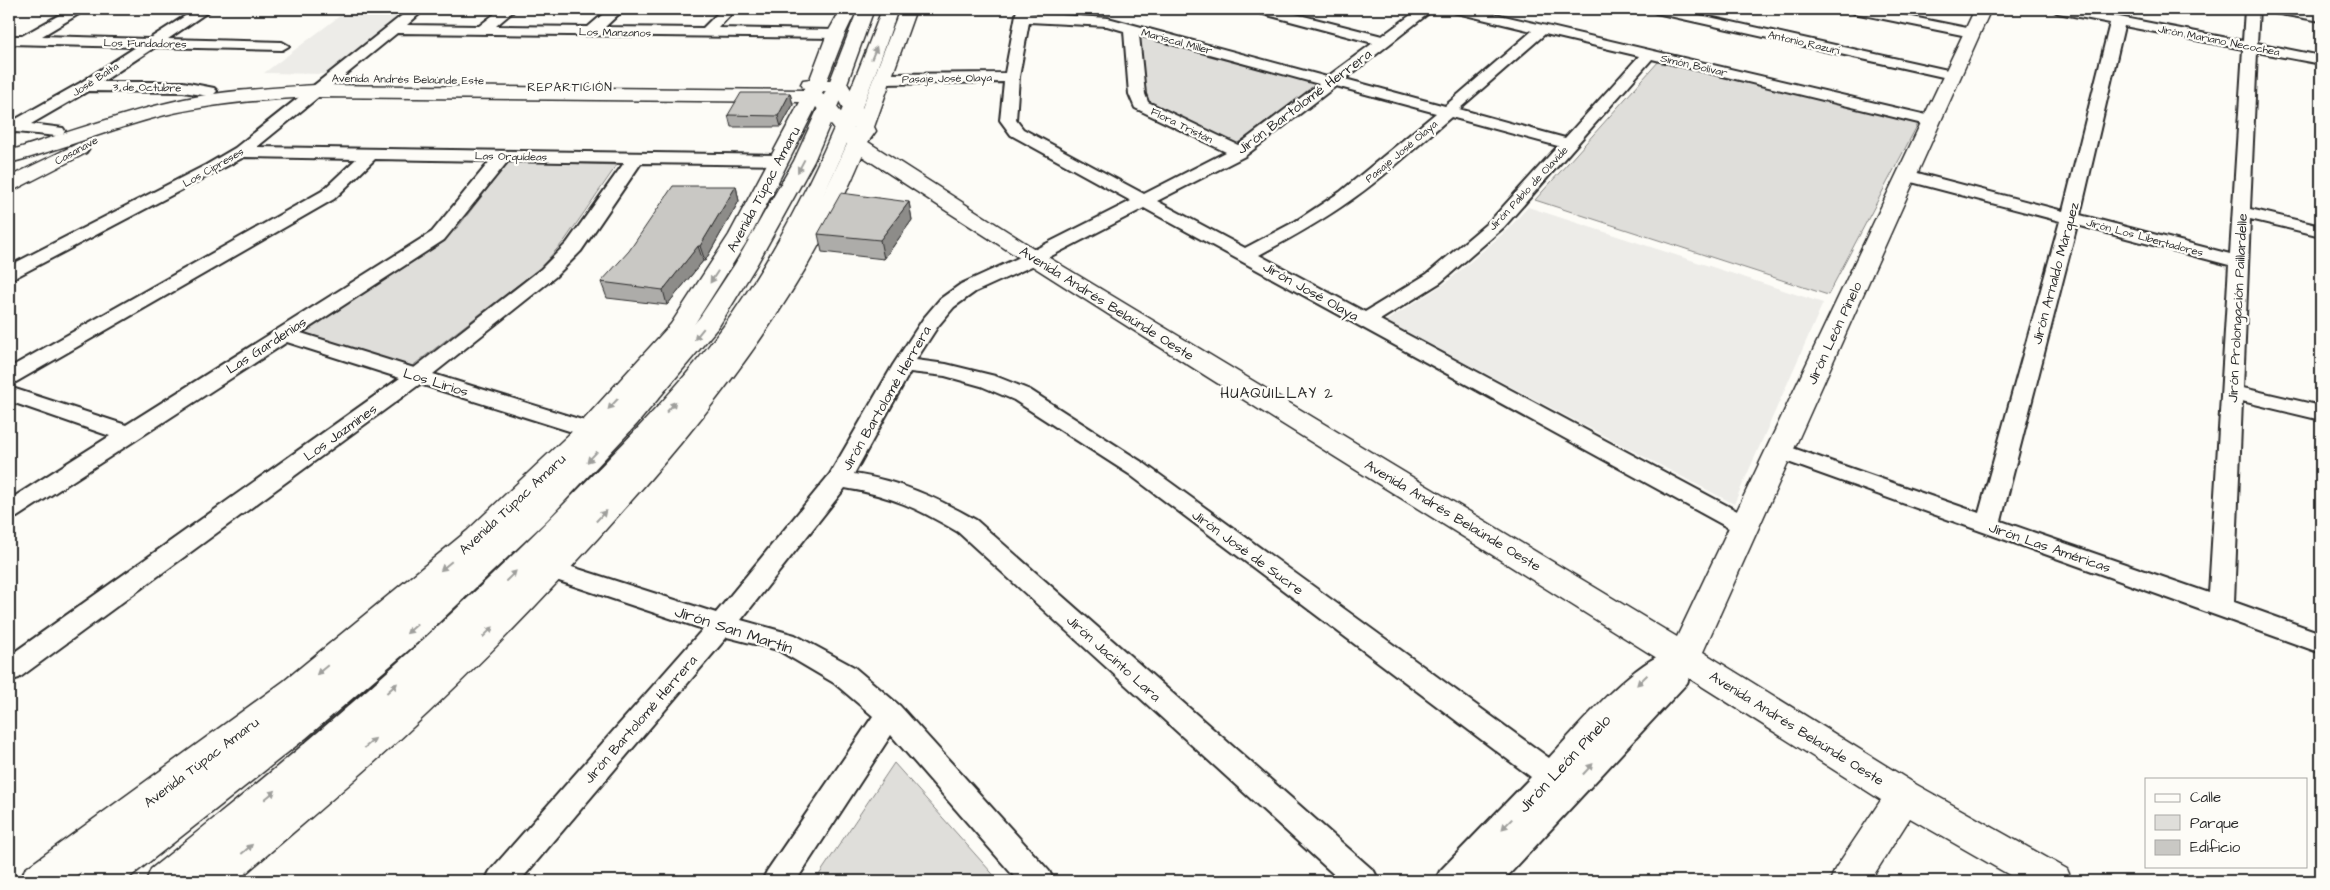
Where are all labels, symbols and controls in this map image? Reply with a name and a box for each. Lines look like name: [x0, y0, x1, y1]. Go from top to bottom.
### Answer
street label: Jirón Mariano Necochea: [2157, 21, 2281, 60]
street label: Los Manzanos: [579, 24, 652, 41]
street label: Mariscal Miller: [1140, 25, 1214, 58]
street label: Antonio Razuri: [1767, 27, 1842, 58]
street label: Los Fundadores: [103, 35, 187, 52]
street label: Jirón Bartolomé Herrera: [1233, 44, 1376, 159]
one-way arrow: [870, 45, 878, 60]
street label: Simón Bolívar: [1659, 51, 1729, 80]
street label: José Balta: [69, 58, 122, 100]
street label: Pasaje José Olaya: [902, 70, 993, 88]
street label: Avenida Andrés Belaúnde Este: [332, 71, 484, 88]
street label: 3 de Octubre: [113, 79, 181, 96]
district label: REPARTICIÓN: [527, 79, 613, 96]
street label: Flora Tristán: [1148, 104, 1216, 147]
street label: Pasaje José Olaya: [1362, 116, 1442, 187]
street label: Avenida Túpac Amaru: [722, 123, 806, 256]
street label: Casanave: [52, 132, 101, 168]
street label: Jirón Pablo de Olavide: [1485, 143, 1572, 234]
street label: Los Cipreses: [180, 144, 247, 191]
street label: Las Orquídeas: [475, 148, 548, 165]
one-way arrow: [797, 158, 805, 173]
street label: Jirón Arnaldo Márquez: [2027, 200, 2085, 347]
street label: Jirón Prolongación Paillardelle: [2223, 213, 2253, 403]
street label: Jirón Los Libertadores: [2085, 215, 2205, 260]
street label: Avenida Andrés Belaúnde Oeste: [1015, 242, 1198, 366]
street label: Jirón José Olaya: [1259, 257, 1362, 326]
one-way arrow: [709, 270, 718, 284]
street label: Jirón León Pinelo: [1802, 279, 1868, 388]
street label: Las Gardenias: [223, 312, 311, 379]
street label: Jirón Bartolomé Herrera: [837, 322, 937, 475]
one-way arrow: [694, 328, 705, 341]
street label: Los Lirios: [401, 364, 471, 402]
district label: HUAQUILLAY 2: [1220, 383, 1334, 404]
one-way arrow: [607, 398, 619, 410]
street label: Los Jazmines: [300, 399, 381, 466]
one-way arrow: [665, 401, 676, 414]
street label: Avenida Túpac Amaru: [455, 450, 571, 560]
one-way arrow: [586, 450, 598, 462]
street label: Avenida Andrés Belaúnde Oeste: [1361, 455, 1545, 577]
street label: Jirón José de Sucre: [1187, 505, 1308, 600]
one-way arrow: [596, 509, 607, 522]
street label: Jirón Las Américas: [1986, 518, 2113, 578]
one-way arrow: [440, 560, 453, 571]
one-way arrow: [505, 570, 517, 582]
street label: Jirón San Martín: [672, 600, 796, 659]
street label: Jirón Jacinto Lara: [1062, 611, 1165, 707]
one-way arrow: [406, 623, 418, 635]
one-way arrow: [482, 626, 494, 638]
street label: Jirón Bartolomé Herrera: [579, 651, 702, 788]
one-way arrow: [316, 664, 328, 676]
street label: Avenida Andrés Belaúnde Oeste: [1705, 667, 1888, 791]
one-way arrow: [1636, 674, 1648, 686]
one-way arrow: [386, 682, 399, 693]
street label: Jirón León Pinelo: [1513, 710, 1616, 818]
street label: Avenida Túpac Amaru: [140, 713, 263, 813]
one-way arrow: [363, 738, 376, 749]
one-way arrow: [1582, 763, 1594, 775]
legend: [2145, 778, 2308, 868]
text: Calle: [2190, 787, 2221, 808]
one-way arrow: [264, 789, 277, 800]
text: Parque: [2190, 813, 2239, 834]
one-way arrow: [1501, 817, 1513, 829]
text: Edificio: [2190, 837, 2241, 858]
one-way arrow: [240, 844, 253, 855]

